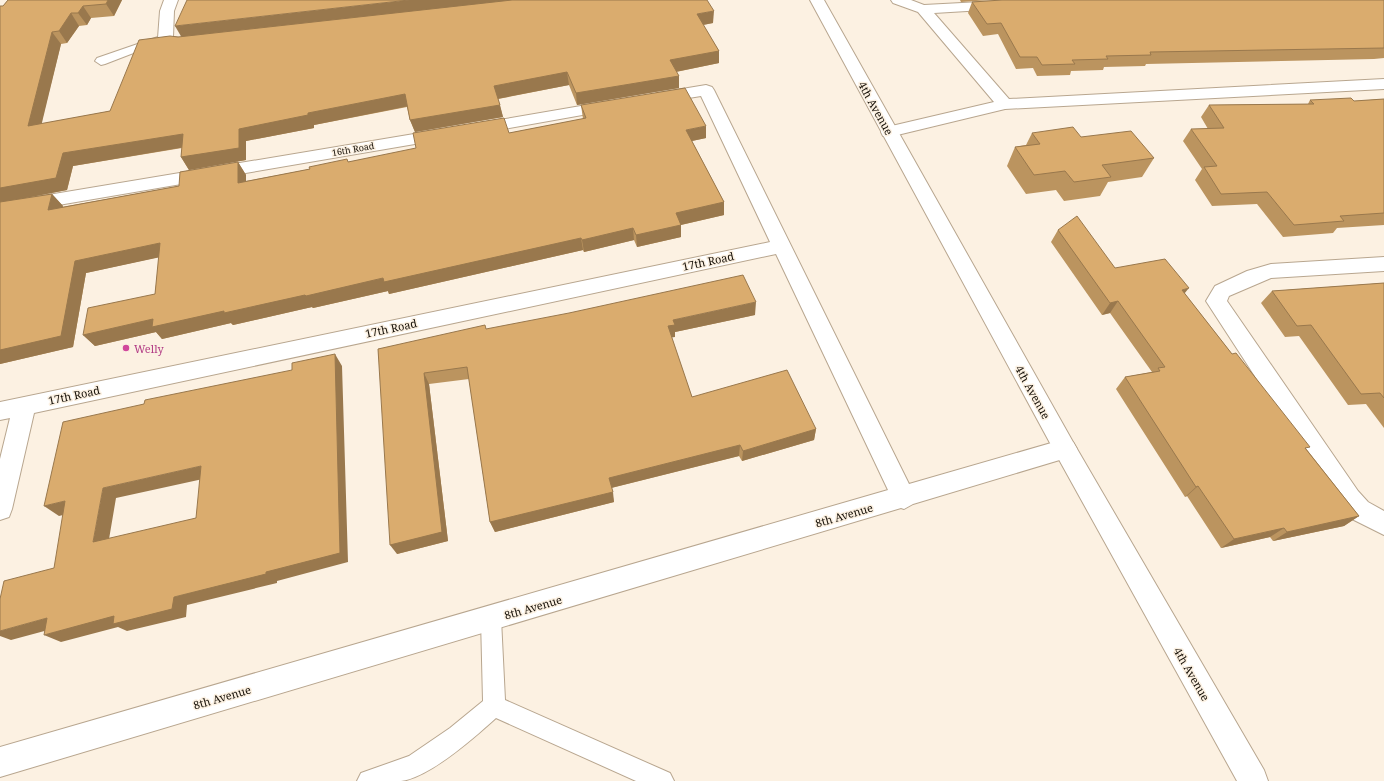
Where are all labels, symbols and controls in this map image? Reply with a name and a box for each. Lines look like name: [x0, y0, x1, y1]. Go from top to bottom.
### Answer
street label: 4th Avenue: [855, 78, 897, 138]
street label: 16th Road: [331, 139, 376, 159]
street label: 17th Road: [681, 248, 735, 274]
street label: 17th Road: [364, 315, 418, 341]
place label: Welly: [134, 341, 165, 356]
marker: Welly: [121, 343, 131, 353]
street label: 4th Avenue: [1012, 362, 1054, 422]
street label: 17th Road: [47, 382, 101, 408]
street label: 8th Avenue: [813, 500, 875, 530]
street label: 8th Avenue: [502, 592, 564, 622]
street label: 4th Avenue: [1171, 645, 1213, 703]
street label: 8th Avenue: [191, 682, 253, 712]

